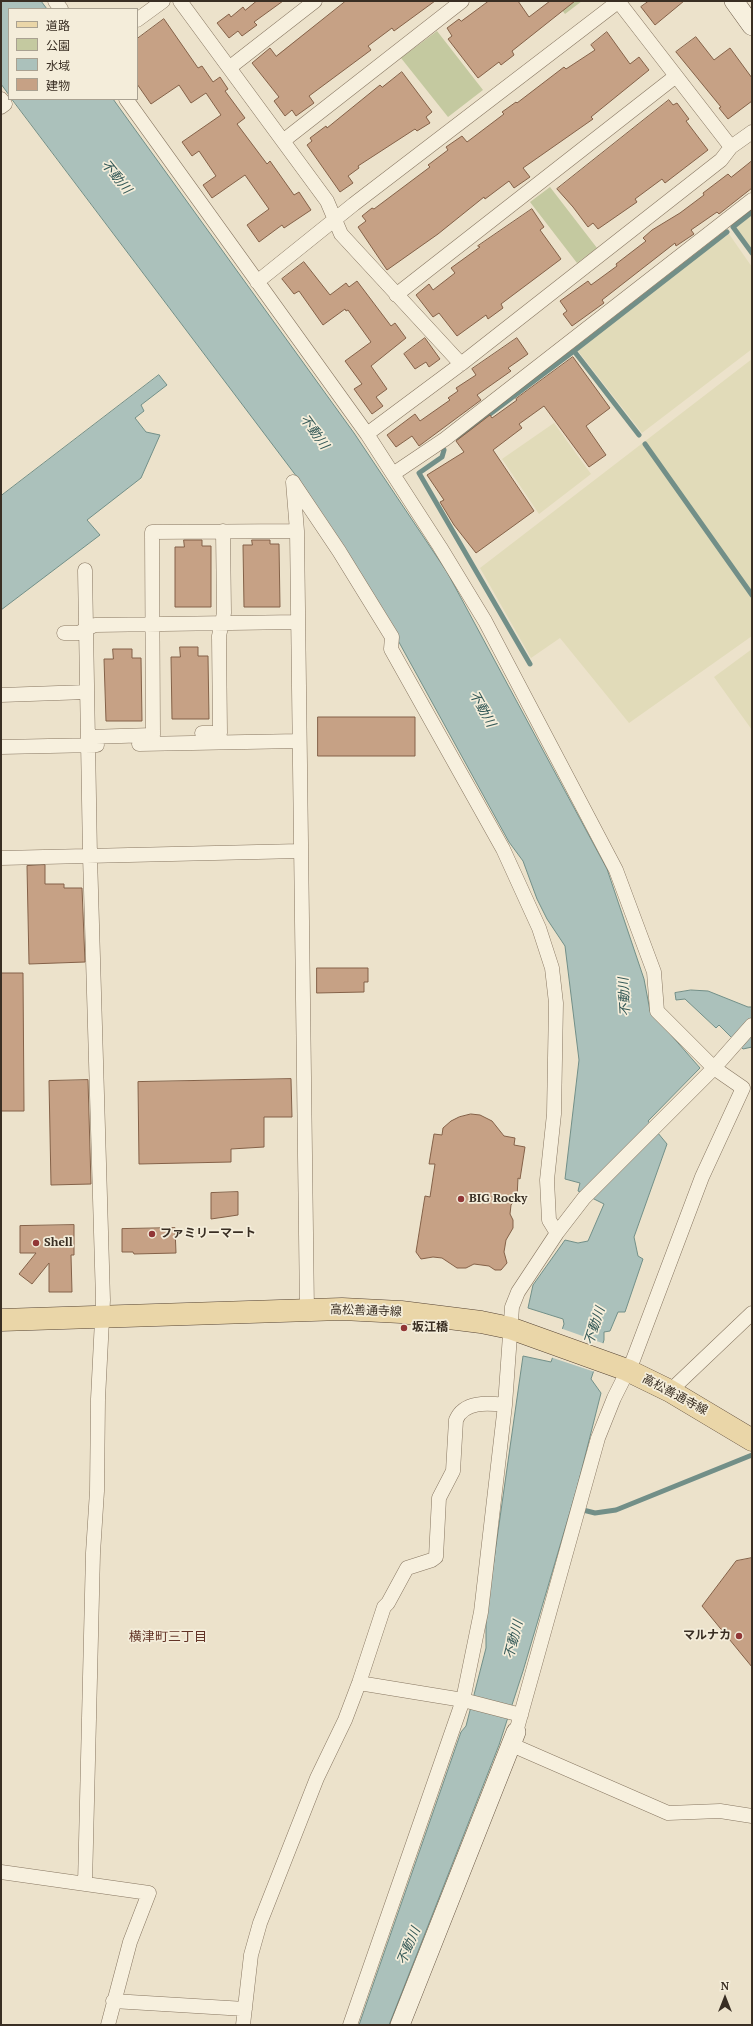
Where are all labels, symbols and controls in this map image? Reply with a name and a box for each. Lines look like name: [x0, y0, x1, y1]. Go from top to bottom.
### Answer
legend: [8, 8, 138, 100]
text: 道路: [46, 18, 70, 33]
text: 公園: [46, 38, 70, 53]
text: 水域: [46, 58, 70, 73]
text: 建物: [46, 78, 70, 93]
water label: 不動川: [98, 157, 134, 197]
water label: 不動川: [296, 412, 332, 452]
water label: 不動川: [466, 688, 498, 730]
water label: 不動川: [616, 977, 634, 1017]
place label: BIG Rocky: [469, 1192, 527, 1206]
marker: BIG Rocky: [456, 1194, 466, 1204]
place label: ファミリーマート: [160, 1227, 256, 1241]
marker: ファミリーマート: [147, 1229, 157, 1239]
place label: Shell: [44, 1236, 73, 1250]
marker: Shell: [31, 1238, 41, 1248]
street label: 高松善通寺線: [330, 1303, 402, 1319]
water label: 不動川: [582, 1305, 608, 1347]
place label: 坂江橋: [412, 1321, 448, 1335]
marker: 坂江橋: [399, 1323, 409, 1333]
street label: 高松善通寺線: [640, 1372, 710, 1418]
water label: 不動川: [502, 1619, 526, 1661]
district label: 横津町三丁目: [129, 1629, 207, 1645]
place label: マルナカ: [683, 1629, 731, 1643]
marker: マルナカ: [734, 1631, 744, 1641]
water label: 不動川: [394, 1925, 424, 1967]
north arrow: [705, 1978, 745, 2018]
text: N: [721, 1979, 729, 1993]

